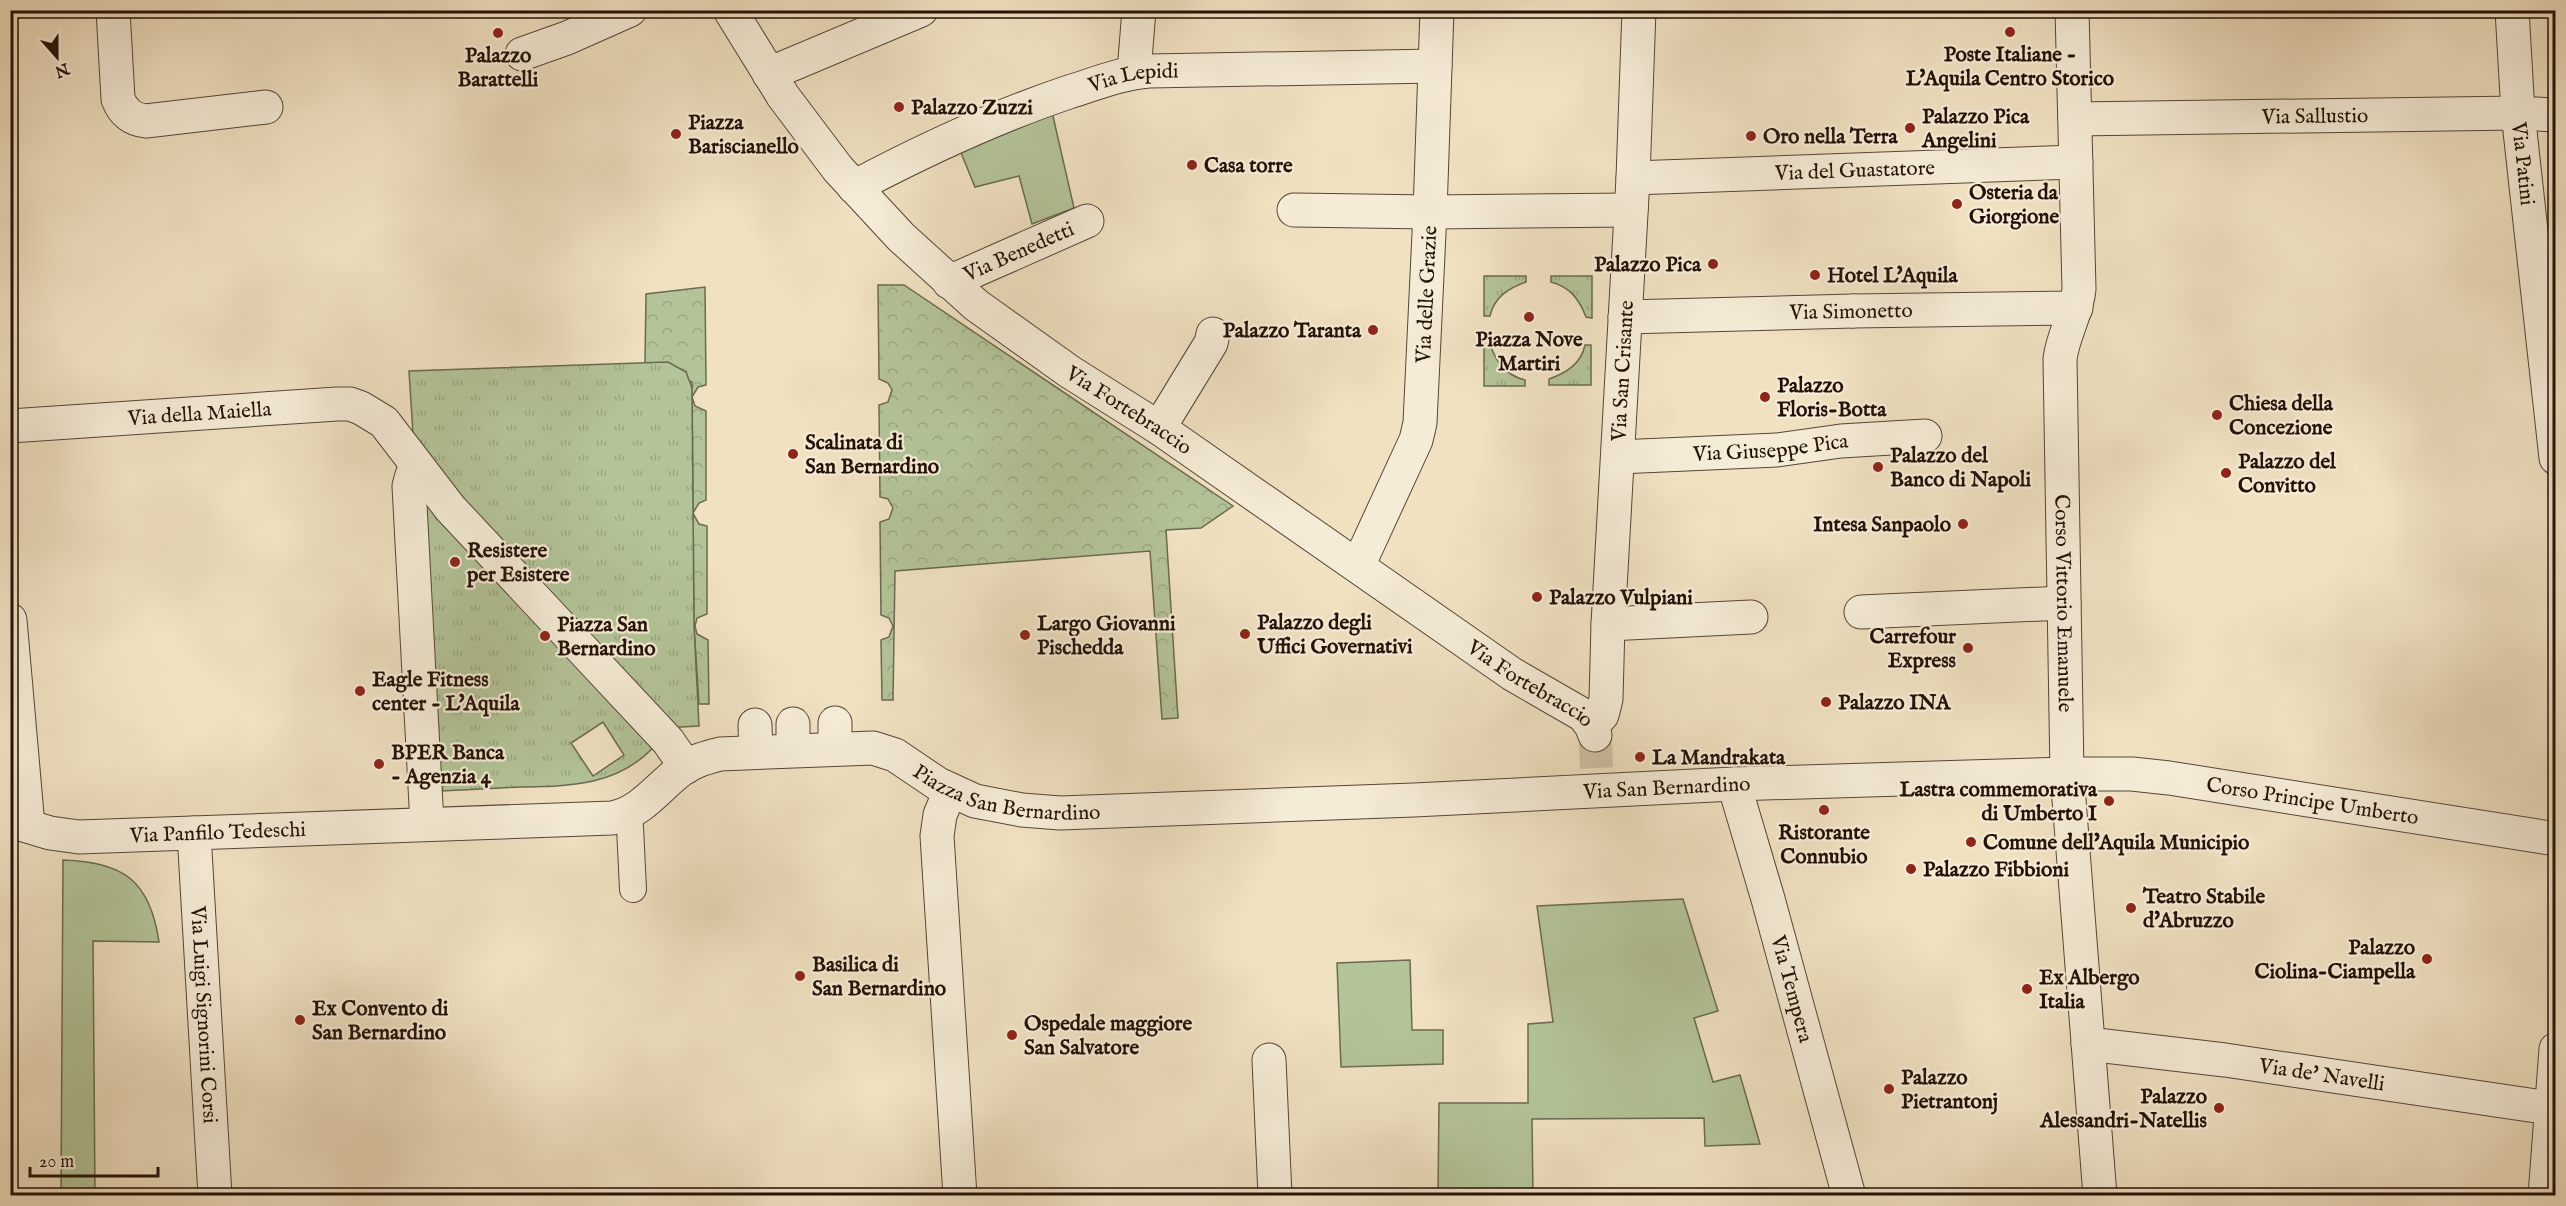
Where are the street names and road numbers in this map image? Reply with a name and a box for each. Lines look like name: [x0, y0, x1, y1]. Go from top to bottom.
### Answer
street label: Via Lepidi: [1084, 58, 1179, 100]
street label: Via Sallustio: [2260, 103, 2369, 131]
street label: Via Patini: [2504, 120, 2540, 207]
street label: Via del Guastatore: [1773, 155, 1936, 188]
street label: Via Benedetti: [959, 216, 1079, 289]
street label: Via delle Grazie: [1411, 224, 1444, 365]
street label: Via Simonetto: [1788, 298, 1913, 327]
street label: Via San Crisante: [1606, 299, 1641, 443]
street label: Via Fortebraccio: [1059, 360, 1197, 462]
street label: Via della Maiella: [126, 396, 273, 433]
street label: Via Giuseppe Pica: [1691, 429, 1850, 469]
street label: Corso Vittorio Emanuele: [2047, 494, 2078, 713]
street label: Via Fortebraccio: [1460, 634, 1599, 733]
street label: Piazza San Bernardino: [907, 759, 1101, 828]
street label: Via San Bernardino: [1582, 772, 1751, 807]
street label: Corso Principe Umberto: [2204, 772, 2420, 832]
street label: Via Panfilo Tedeschi: [128, 817, 307, 850]
street label: Via Luigi Signorini Corsi: [183, 904, 223, 1124]
street label: Via Tempera: [1763, 932, 1819, 1047]
street label: Via de' Navelli: [2256, 1053, 2386, 1098]

